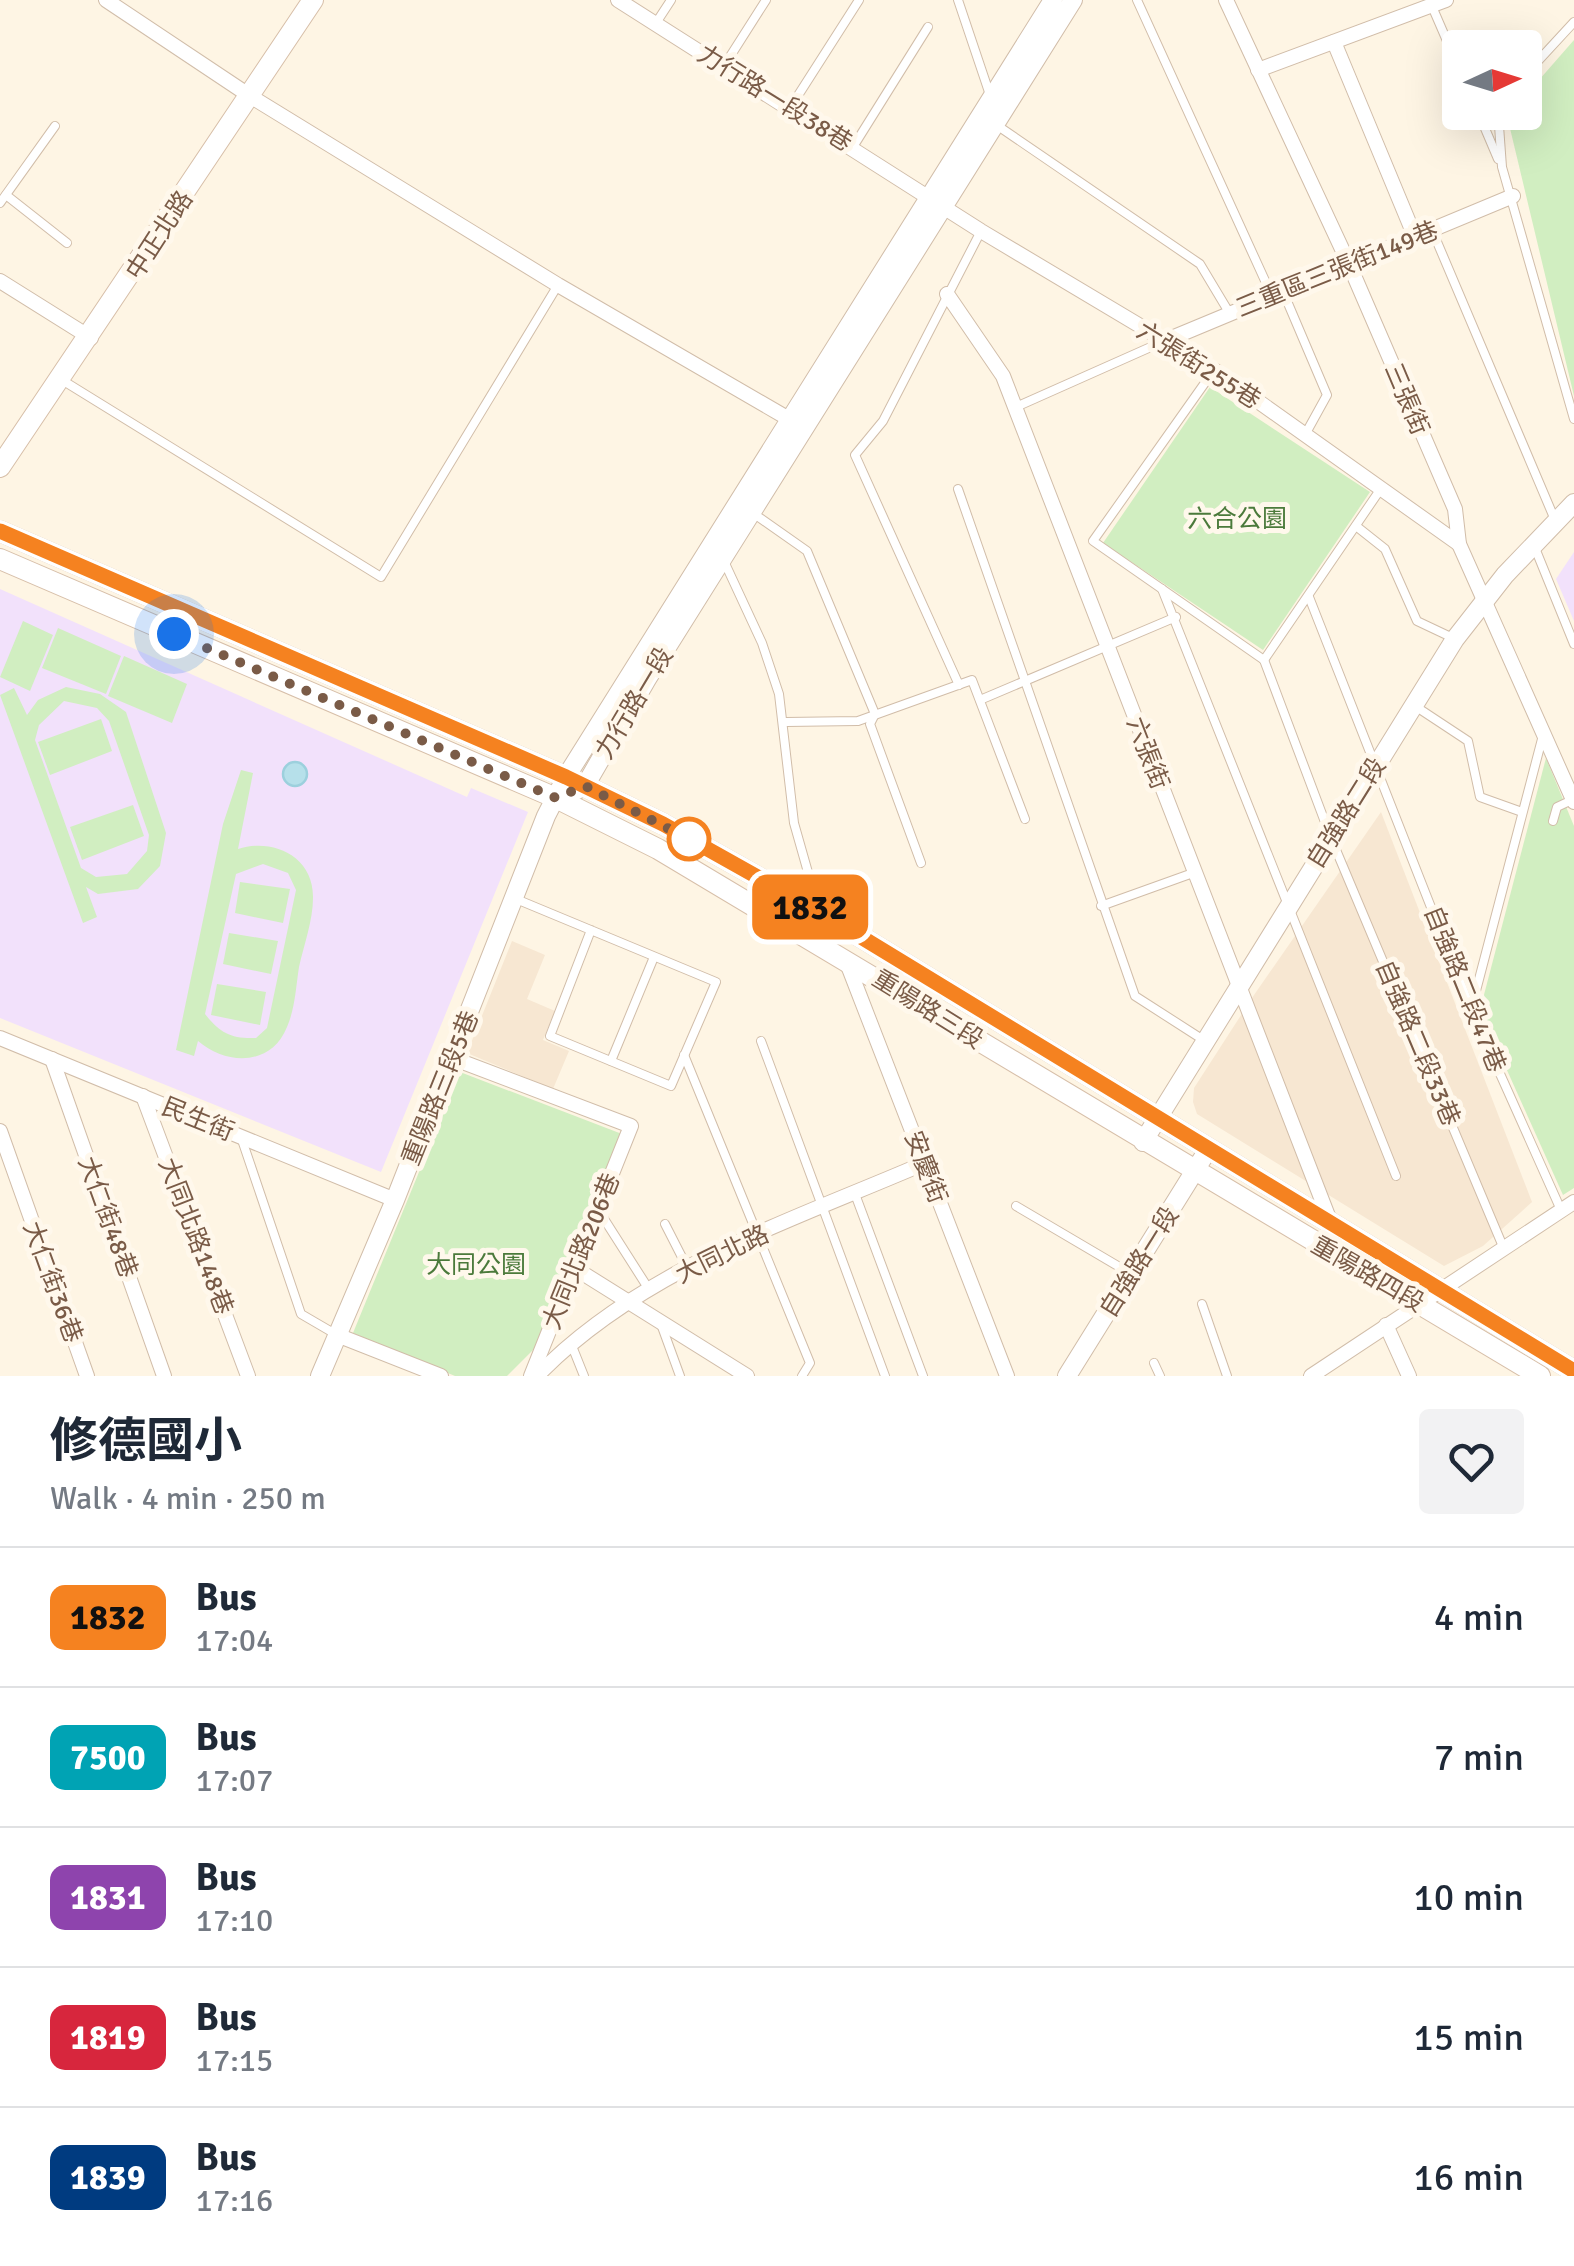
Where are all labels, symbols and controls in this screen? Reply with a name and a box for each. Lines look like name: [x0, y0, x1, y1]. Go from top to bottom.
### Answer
north arrow: [1442, 30, 1542, 130]
map controls: [1442, 30, 1542, 130]
street label: 力行路一段38巷: [692, 38, 858, 158]
street label: 中正北路: [119, 185, 199, 285]
street label: 三重區三張街149巷: [1231, 214, 1443, 324]
street label: 六張街255巷: [1131, 315, 1267, 415]
street label: 三張街: [1378, 358, 1436, 440]
park label: 六合公園: [1187, 503, 1287, 534]
your location: [149, 609, 199, 659]
street label: 力行路一段: [589, 641, 679, 765]
street label: 六張街: [1120, 712, 1176, 794]
street label: 自強路二段: [1300, 752, 1392, 874]
unlabelled marker: [668, 818, 710, 860]
line badge: 1832: [740, 874, 880, 940]
text: 1832: [772, 886, 848, 929]
street label: 自強路二段47巷: [1417, 901, 1513, 1077]
street label: 自強路二段33巷: [1369, 955, 1467, 1131]
street label: 重陽路三段: [867, 963, 989, 1055]
street label: 重陽路三段5巷: [395, 1006, 485, 1170]
street label: 民生街: [157, 1091, 239, 1147]
street label: 安慶街: [898, 1126, 954, 1208]
street label: 大仁街48巷: [72, 1152, 144, 1282]
street label: 大同北路148巷: [152, 1153, 240, 1319]
street label: 大同北路206巷: [536, 1168, 626, 1334]
street label: 自強路一段: [1093, 1201, 1185, 1323]
street label: 大仁街36巷: [17, 1217, 89, 1347]
street label: 大同北路: [670, 1218, 774, 1290]
street label: 重陽路四段: [1306, 1229, 1430, 1319]
park label: 大同公園: [426, 1249, 526, 1280]
button: heart: [1419, 1409, 1524, 1514]
text: 修德國小: [50, 1412, 242, 1471]
text: Walk · 4 min · 250 m: [50, 1479, 326, 1518]
text: Bus: [196, 1574, 257, 1621]
text: 4 min: [1434, 1594, 1524, 1641]
text: 1832: [70, 1596, 146, 1639]
text: 17:04: [196, 1621, 273, 1660]
text: Bus: [196, 1714, 257, 1761]
text: 7 min: [1434, 1734, 1524, 1781]
text: 7500: [70, 1736, 146, 1779]
text: 17:07: [196, 1761, 273, 1800]
text: Bus: [196, 1854, 257, 1901]
text: 10 min: [1413, 1874, 1524, 1921]
text: 1831: [70, 1876, 146, 1919]
text: 17:10: [196, 1901, 273, 1940]
text: Bus: [196, 1994, 257, 2041]
text: 15 min: [1413, 2014, 1524, 2061]
text: 1819: [70, 2016, 146, 2059]
text: 17:15: [196, 2041, 273, 2080]
text: Bus: [196, 2134, 257, 2181]
text: 16 min: [1413, 2154, 1524, 2201]
text: 1839: [70, 2156, 146, 2199]
text: 17:16: [196, 2181, 273, 2220]

